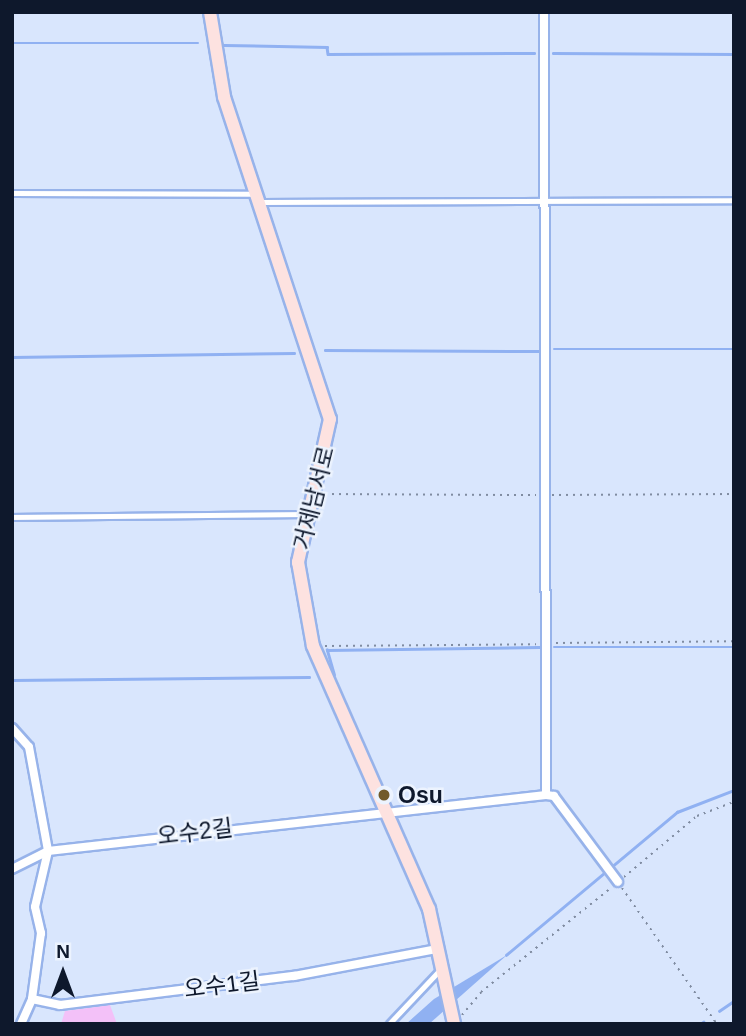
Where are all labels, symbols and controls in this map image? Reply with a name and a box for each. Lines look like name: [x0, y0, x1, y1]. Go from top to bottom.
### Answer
street label: 거제남서로: [288, 443, 340, 553]
place label: Osu: [398, 781, 443, 809]
marker: Osu: [376, 787, 392, 803]
street label: 오수2길: [155, 814, 235, 850]
north arrow: [28, 938, 98, 1008]
text: N: [56, 941, 70, 962]
street label: 오수1길: [182, 967, 262, 1003]

